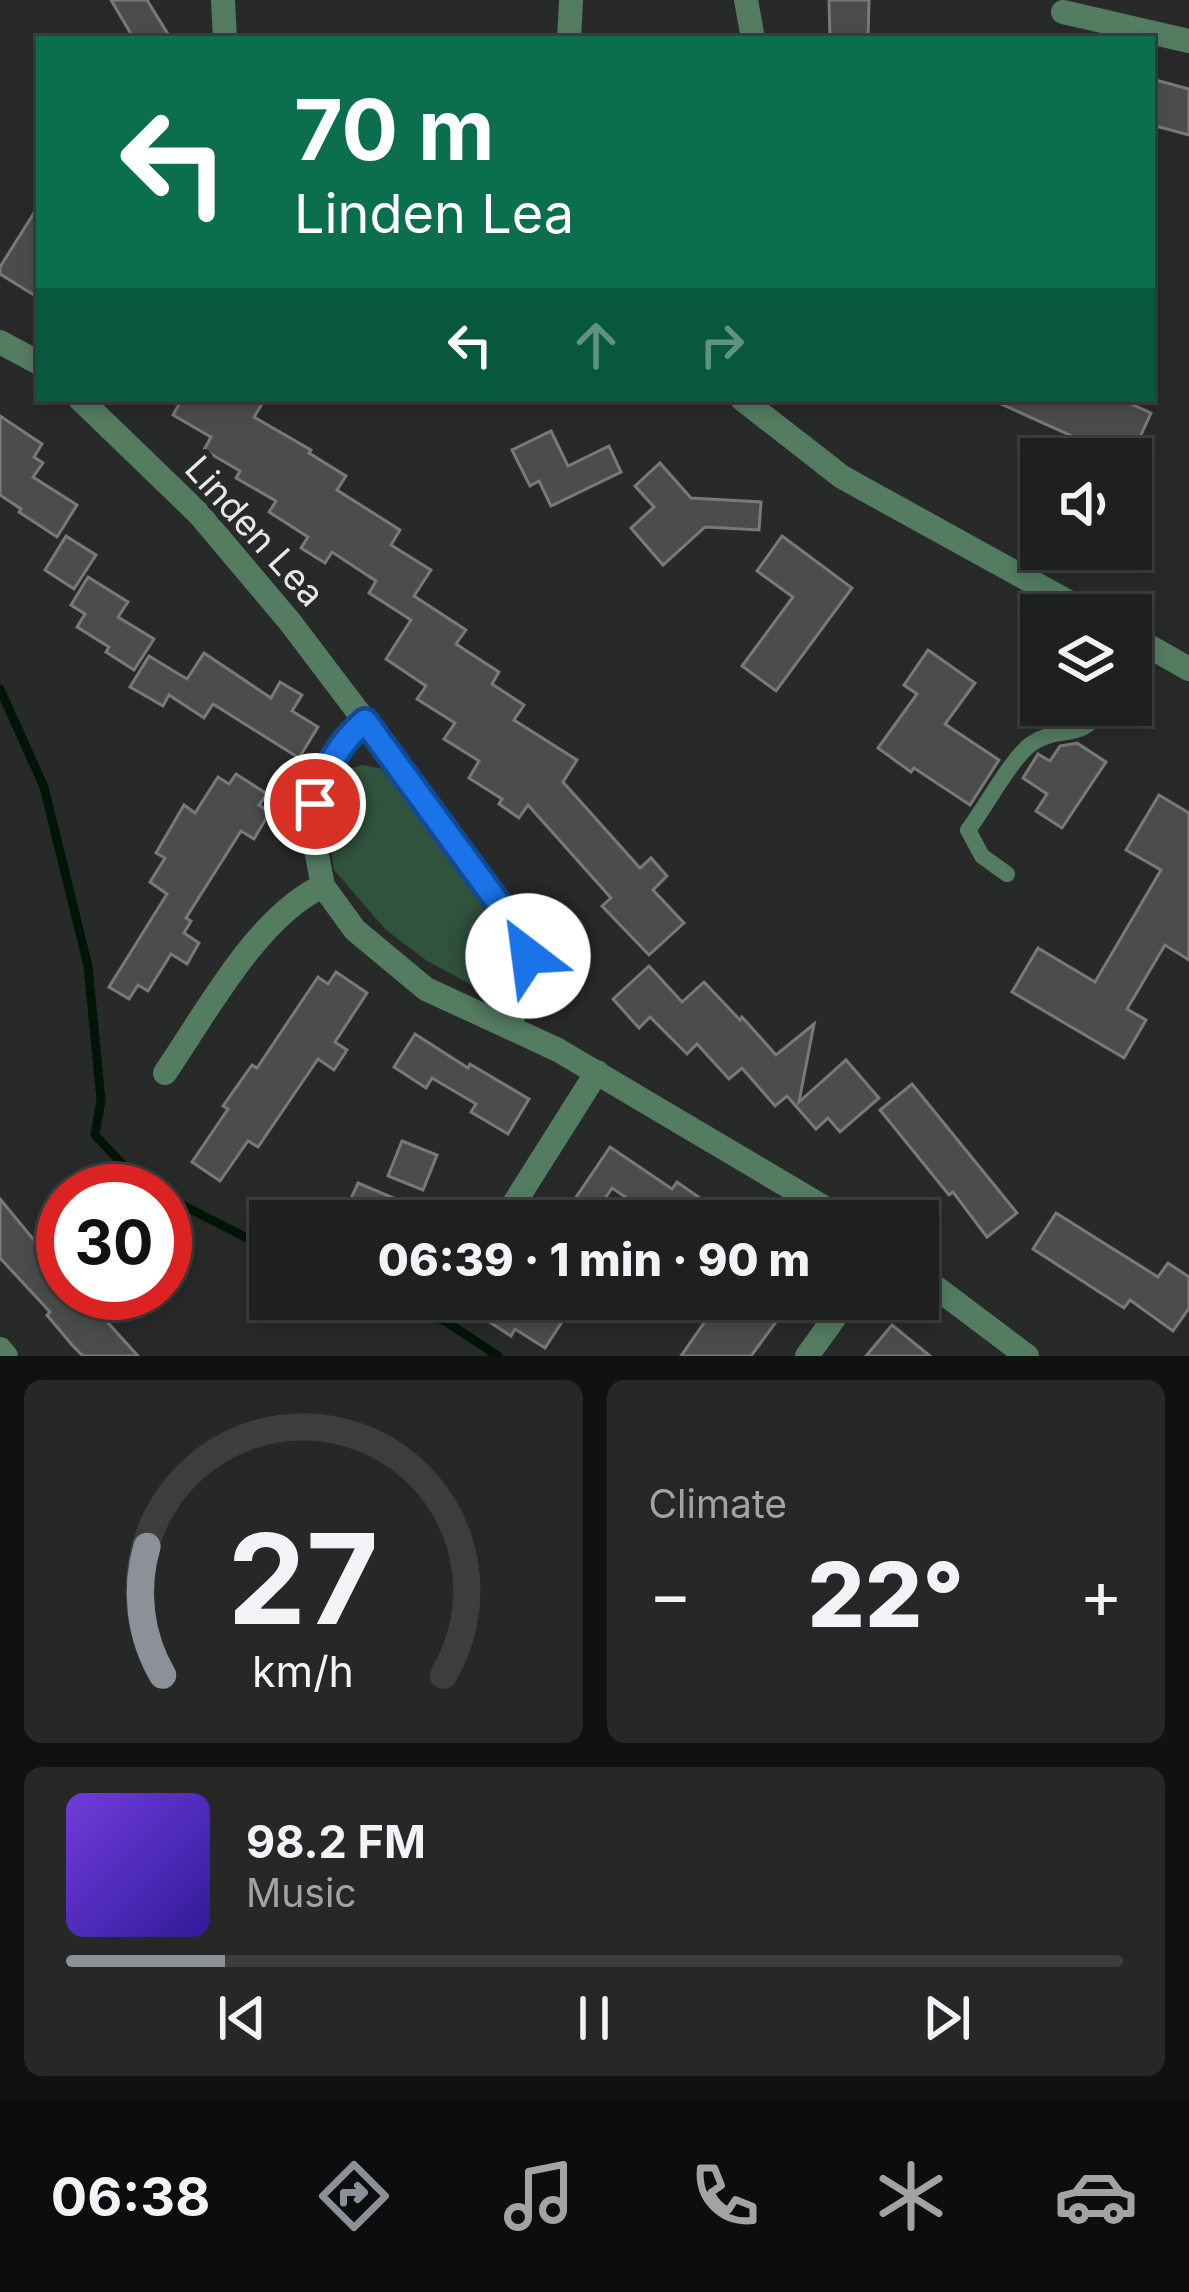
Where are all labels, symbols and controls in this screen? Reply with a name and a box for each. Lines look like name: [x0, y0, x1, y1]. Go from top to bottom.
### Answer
text: 70 m: [294, 79, 495, 180]
icon: left: [96, 84, 252, 240]
text: Linden Lea: [294, 181, 574, 246]
icon: left: [437, 312, 503, 378]
icon: ahead: [563, 312, 629, 378]
icon: right: [689, 312, 755, 378]
map controls: [1020, 438, 1152, 726]
button: sound: [1020, 438, 1152, 570]
street label: Linden Lea: [176, 447, 334, 615]
button: layers: [1020, 594, 1152, 726]
pin: [264, 753, 366, 855]
icon: arrive: [282, 771, 348, 837]
position arrow: [465, 893, 591, 1019]
speed limit sign: 30: [36, 1164, 192, 1320]
text: 06:39 · 1 min · 90 m: [378, 1232, 810, 1287]
text: Climate: [649, 1480, 787, 1527]
text: 27: [228, 1503, 379, 1654]
text: 22°: [808, 1540, 964, 1649]
text: −: [649, 1554, 692, 1634]
text: +: [1079, 1554, 1123, 1634]
text: km/h: [252, 1644, 354, 1696]
text: 98.2 FM: [246, 1814, 426, 1869]
text: Music: [246, 1869, 357, 1916]
icon: previous: [209, 1985, 275, 2051]
icon: pause: [561, 1985, 627, 2051]
icon: next: [914, 1985, 980, 2051]
icon: directions: [312, 2154, 396, 2238]
icon: music: [497, 2154, 581, 2238]
icon: phone: [683, 2154, 767, 2238]
icon: climate: [869, 2154, 953, 2238]
icon: car: [1054, 2154, 1138, 2238]
text: 06:38: [51, 2164, 210, 2229]

